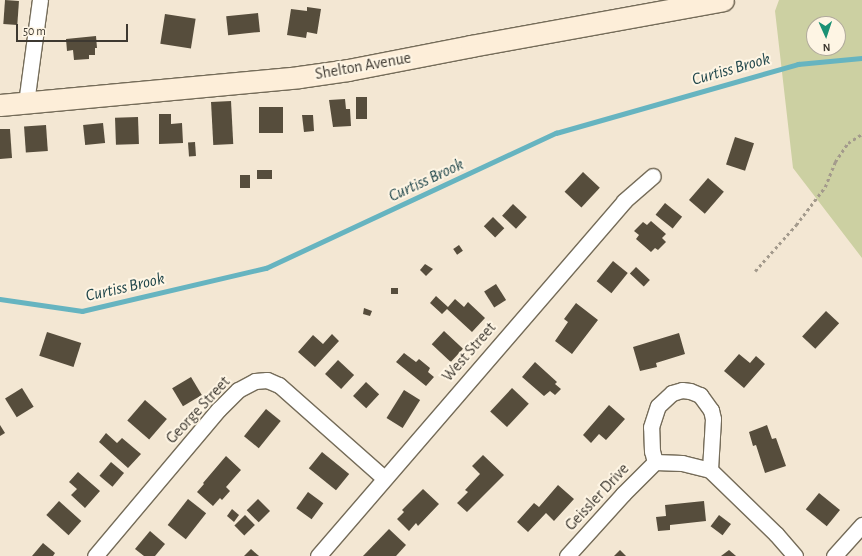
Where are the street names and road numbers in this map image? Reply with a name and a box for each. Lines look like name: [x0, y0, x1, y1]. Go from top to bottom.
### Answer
street label: Shelton Avenue: [313, 48, 413, 84]
street label: West Street: [438, 318, 500, 386]
street label: George Street: [162, 372, 234, 448]
street label: Geissler Drive: [561, 459, 633, 535]

